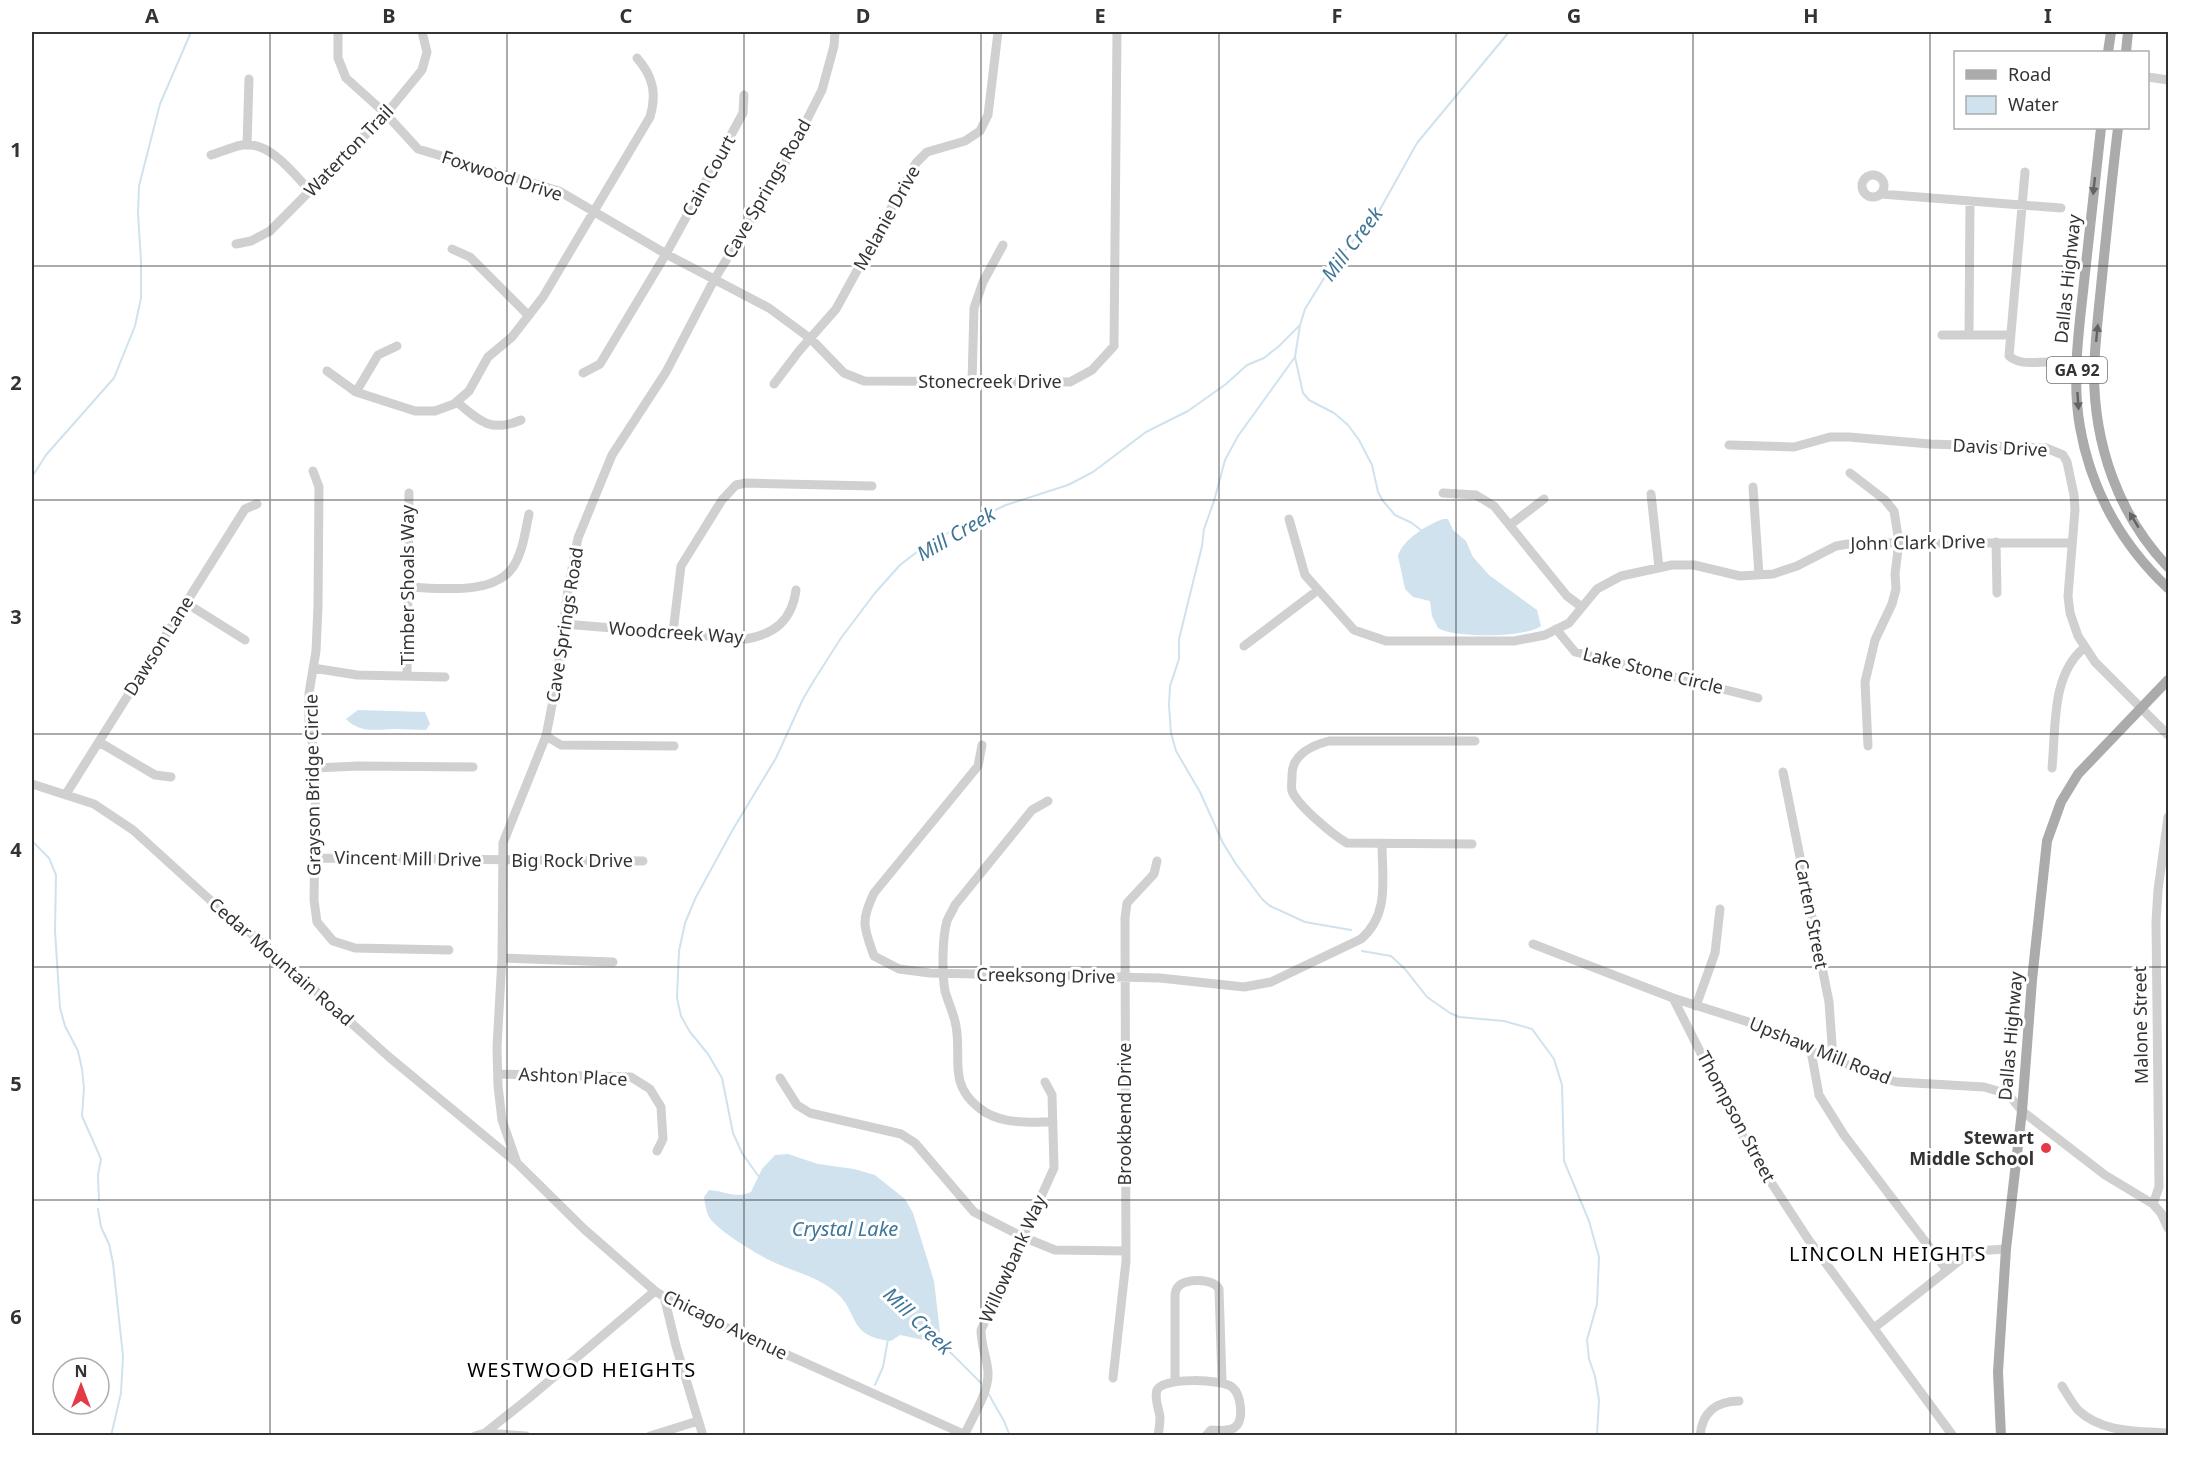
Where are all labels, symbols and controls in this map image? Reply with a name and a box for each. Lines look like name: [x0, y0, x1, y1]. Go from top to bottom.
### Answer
text: A: [145, 2, 159, 29]
text: B: [382, 2, 396, 29]
text: C: [620, 2, 633, 29]
text: D: [856, 2, 870, 29]
text: E: [1094, 2, 1106, 29]
text: F: [1332, 2, 1342, 29]
text: G: [1567, 2, 1581, 29]
text: H: [1803, 2, 1819, 29]
text: I: [2044, 2, 2052, 29]
legend: [1954, 51, 2149, 129]
text: Road: [2008, 62, 2051, 86]
text: Water: [2008, 92, 2059, 116]
street label: Waterton Trail: [298, 99, 398, 202]
street label: Cave Springs Road: [716, 114, 816, 263]
street label: Cain Court: [676, 130, 740, 220]
text: 1: [10, 136, 22, 163]
street label: Foxwood Drive: [439, 144, 566, 206]
street label: Melanie Drive: [847, 161, 925, 274]
one-way arrow: [2090, 176, 2099, 195]
water label: Mill Creek: [1315, 200, 1389, 286]
street label: Dallas Highway: [2048, 212, 2086, 345]
one-way arrow: [2092, 323, 2102, 342]
road number: GA 92: [2047, 357, 2107, 383]
text: 2: [10, 369, 22, 396]
street label: Stonecreek Drive: [918, 369, 1062, 393]
one-way arrow: [2073, 391, 2082, 410]
street label: Davis Drive: [1952, 433, 2048, 461]
water label: Mill Creek: [911, 500, 1001, 567]
street label: Timber Shoals Way: [395, 504, 419, 665]
one-way arrow: [2128, 512, 2139, 528]
street label: John Clark Drive: [1848, 529, 1986, 555]
street label: Cave Springs Road: [540, 545, 588, 704]
street label: Dawson Lane: [118, 591, 198, 700]
text: 3: [10, 603, 22, 630]
street label: Woodcreek Way: [608, 615, 745, 649]
street label: Lake Stone Circle: [1581, 641, 1726, 699]
street label: Grayson Bridge Circle: [298, 694, 326, 876]
text: 4: [10, 836, 22, 863]
street label: Vincent Mill Drive: [334, 845, 482, 871]
street label: Big Rock Drive: [511, 848, 633, 872]
street label: Carten Street: [1790, 857, 1835, 971]
street label: Cedar Mountain Road: [204, 892, 359, 1031]
street label: Creeksong Drive: [976, 962, 1116, 988]
street label: Malone Street: [2127, 965, 2153, 1084]
street label: Dallas Highway: [1992, 970, 2028, 1101]
street label: Upshaw Mill Road: [1746, 1011, 1895, 1089]
street label: Brookbend Drive: [1112, 1043, 1136, 1185]
street label: Thompson Street: [1692, 1047, 1782, 1187]
street label: Ashton Place: [518, 1061, 628, 1091]
text: 5: [10, 1070, 22, 1097]
place label: Stewart Middle School: [1909, 1125, 2034, 1170]
marker: Stewart Middle School: [2039, 1141, 2053, 1155]
street label: Willowbank Way: [973, 1190, 1051, 1326]
water label: Crystal Lake: [792, 1215, 898, 1242]
district label: LINCOLN HEIGHTS: [1789, 1240, 1987, 1267]
water label: Mill Creek: [878, 1281, 960, 1361]
street label: Chicago Avenue: [659, 1284, 792, 1365]
text: 6: [10, 1303, 22, 1330]
north arrow: [51, 1356, 111, 1416]
district label: WESTWOOD HEIGHTS: [467, 1356, 697, 1383]
text: N: [74, 1360, 88, 1382]

